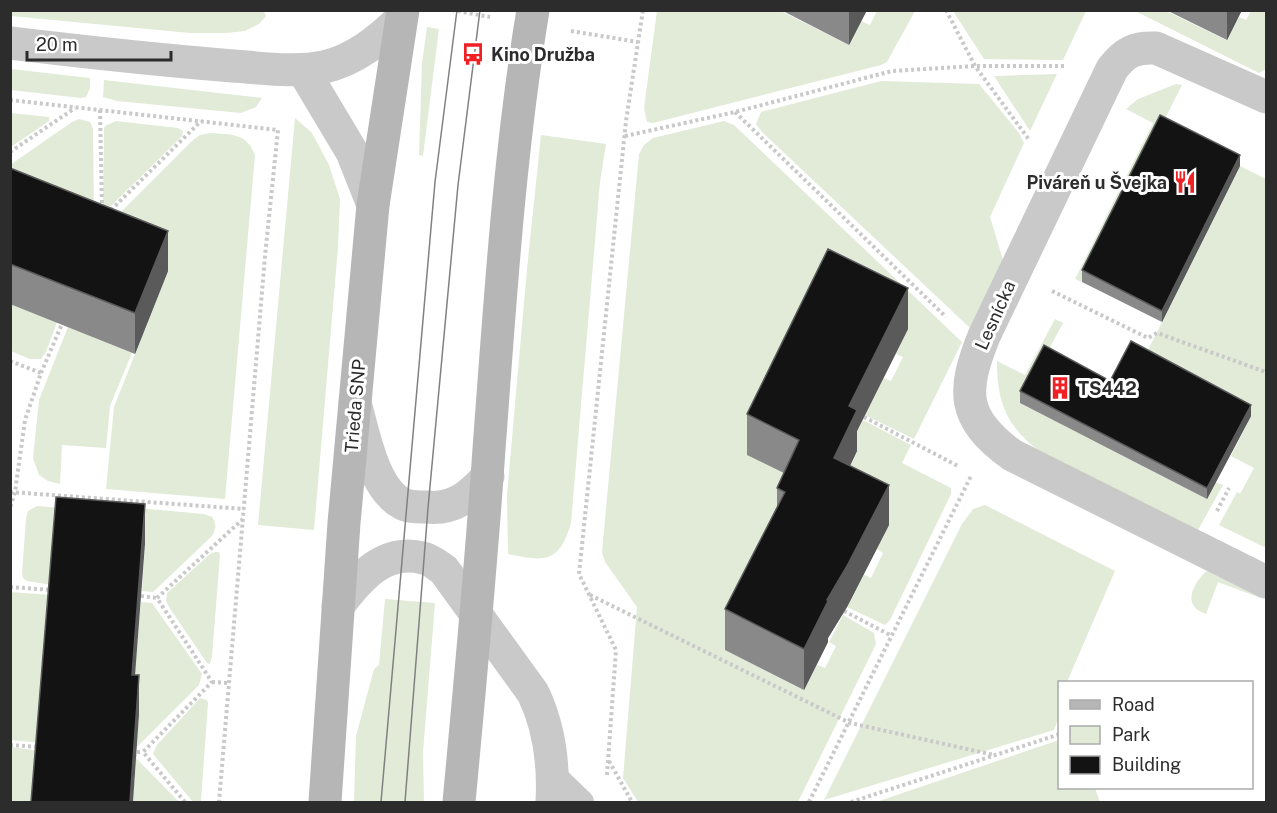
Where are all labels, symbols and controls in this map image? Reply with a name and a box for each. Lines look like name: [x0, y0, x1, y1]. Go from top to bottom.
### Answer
scale bar: [27, 24, 171, 62]
text: 20 m: [36, 34, 78, 55]
bus stop icon: Kino Družba: [460, 41, 486, 67]
place label: Kino Družba: [491, 44, 595, 65]
restaurant icon: Piváreň u Švejka: [1172, 169, 1198, 195]
place label: Piváreň u Švejka: [1026, 171, 1167, 193]
street label: Lesnícka: [970, 277, 1020, 353]
street label: Trieda SNP: [340, 358, 370, 454]
building icon: TS442: [1047, 375, 1073, 401]
place label: TS442: [1078, 378, 1137, 399]
legend: [1058, 681, 1253, 789]
text: Road: [1112, 694, 1155, 715]
text: Park: [1112, 724, 1150, 745]
text: Building: [1112, 754, 1181, 775]

